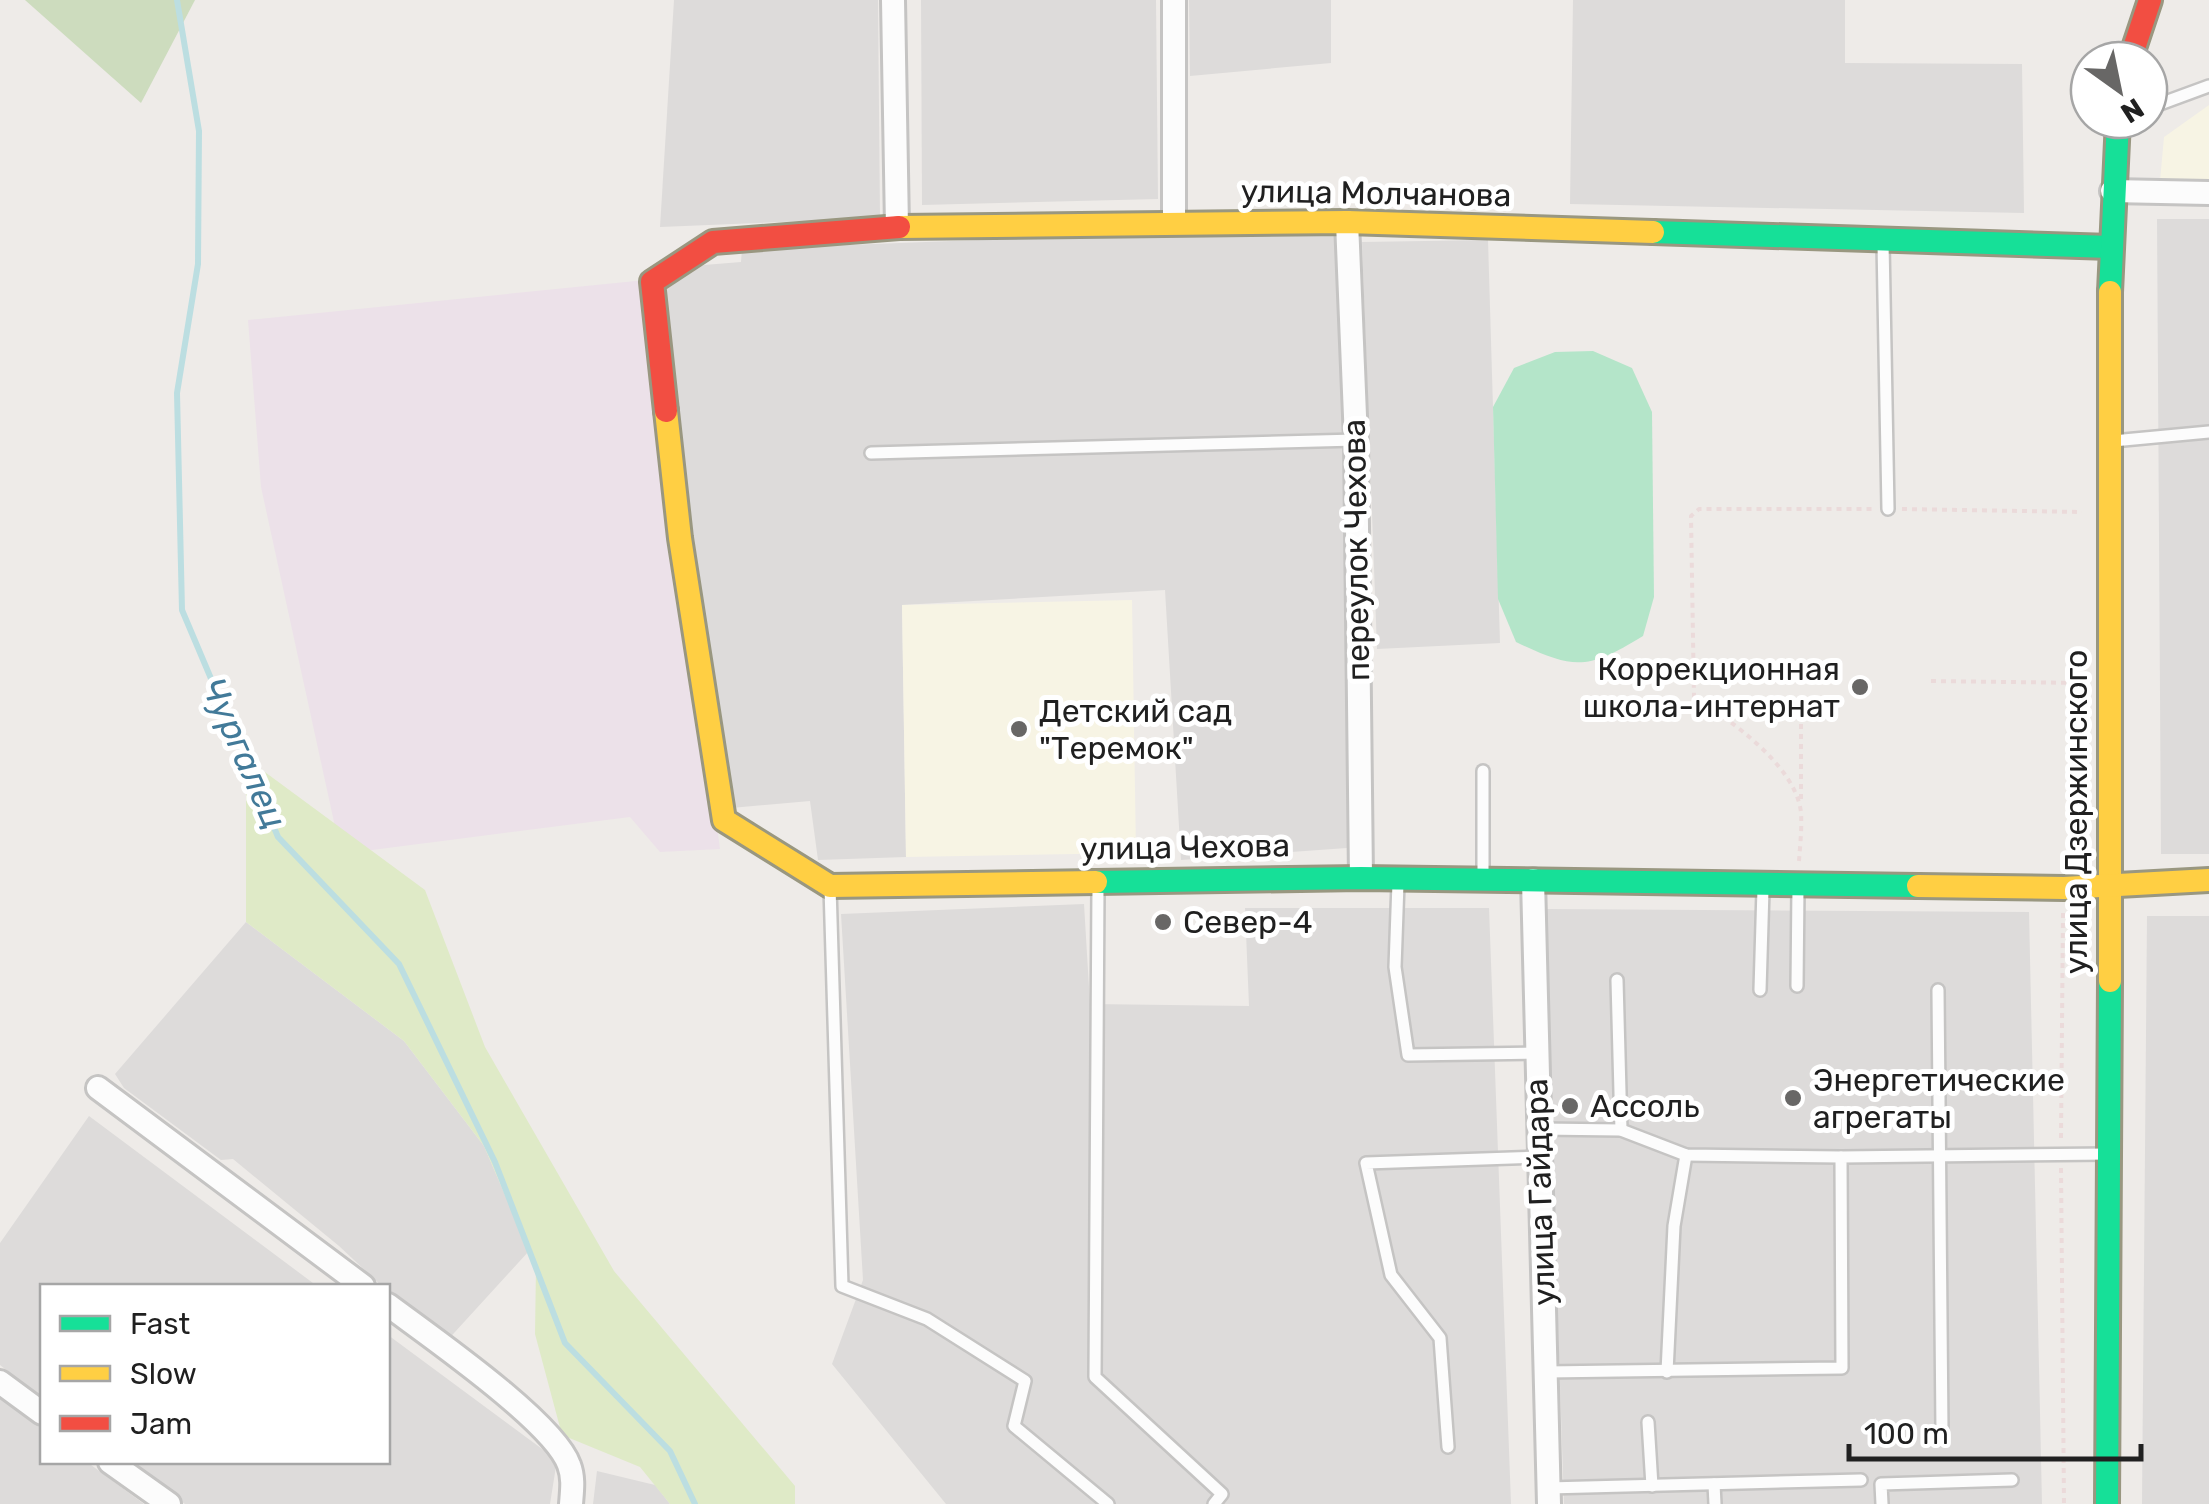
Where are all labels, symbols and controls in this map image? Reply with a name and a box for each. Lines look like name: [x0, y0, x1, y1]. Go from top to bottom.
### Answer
north arrow: [2069, 40, 2169, 140]
text: N: [2115, 91, 2150, 130]
street label: улица Молчанова: [1240, 172, 1512, 214]
street label: переулок Чехова: [1335, 419, 1377, 681]
place label: Коррекционная школа-интернат: [1583, 650, 1840, 725]
street label: улица Дзержинского: [2057, 650, 2095, 974]
water label: Чургалец: [192, 671, 296, 835]
marker: Коррекционная школа-интернат: [1849, 676, 1871, 698]
place label: Детский сад "Теремок": [1039, 692, 1232, 767]
marker: Детский сад "Теремок": [1008, 718, 1030, 740]
street label: улица Чехова: [1080, 826, 1290, 868]
place label: Север-4: [1183, 903, 1313, 941]
marker: Север-4: [1152, 911, 1174, 933]
place label: Энергетические агрегаты: [1813, 1061, 2065, 1136]
street label: улица Гайдара: [1517, 1078, 1563, 1306]
place label: Ассоль: [1590, 1087, 1699, 1125]
marker: Энергетические агрегаты: [1782, 1087, 1804, 1109]
marker: Ассоль: [1559, 1095, 1581, 1117]
legend: [40, 1284, 390, 1464]
text: Fast: [130, 1306, 190, 1342]
text: Slow: [130, 1356, 197, 1392]
scale bar: [1849, 1399, 2142, 1461]
text: Jam: [130, 1406, 192, 1442]
text: 100 m: [1864, 1416, 1949, 1452]

